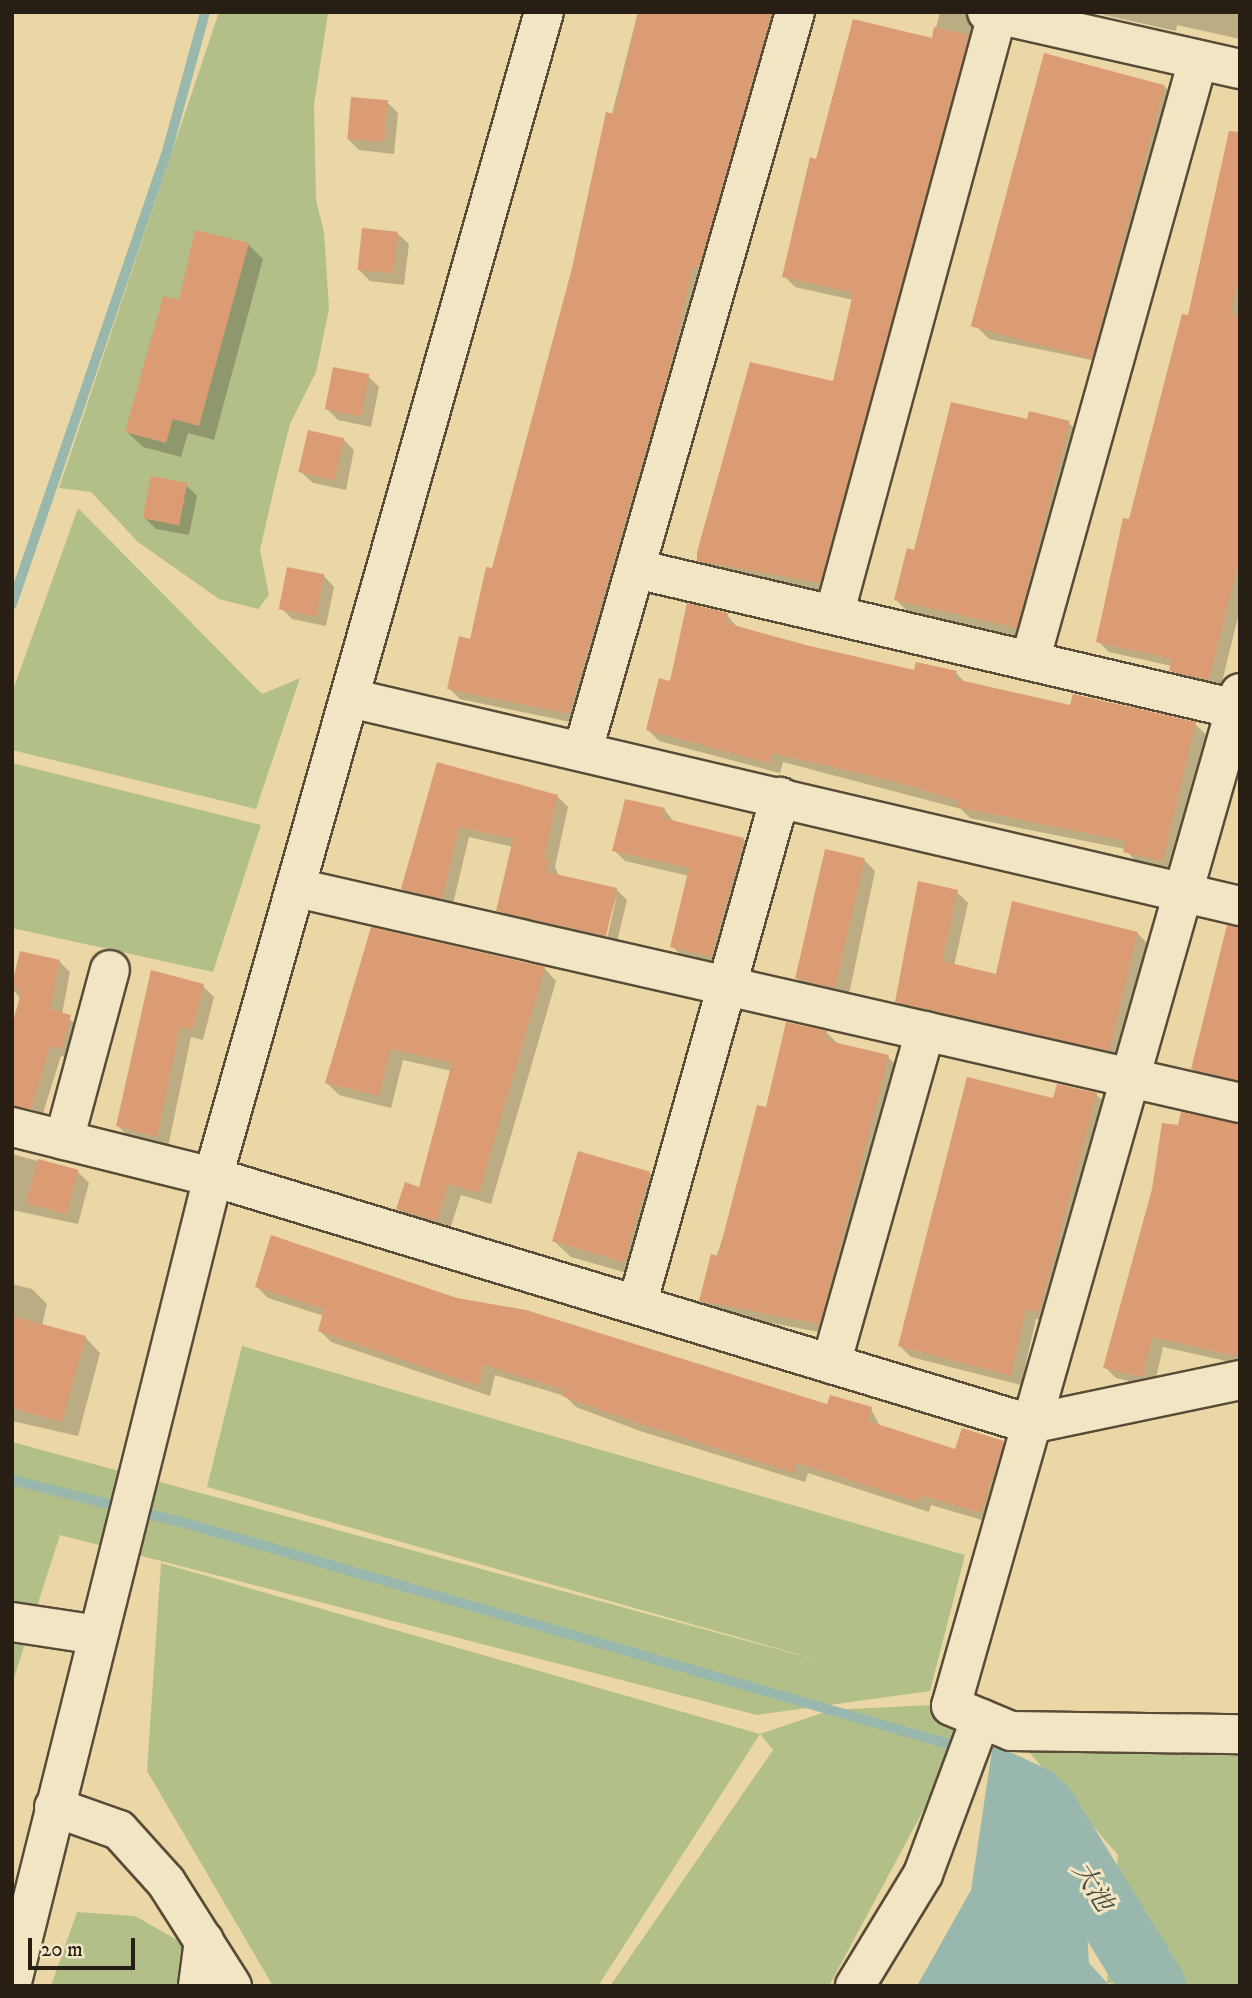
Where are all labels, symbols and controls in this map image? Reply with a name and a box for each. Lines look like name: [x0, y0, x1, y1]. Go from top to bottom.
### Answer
water label: 大池: [1065, 1857, 1119, 1917]
scale bar: [32, 1924, 138, 1968]
text: 20 m: [41, 1937, 83, 1963]

